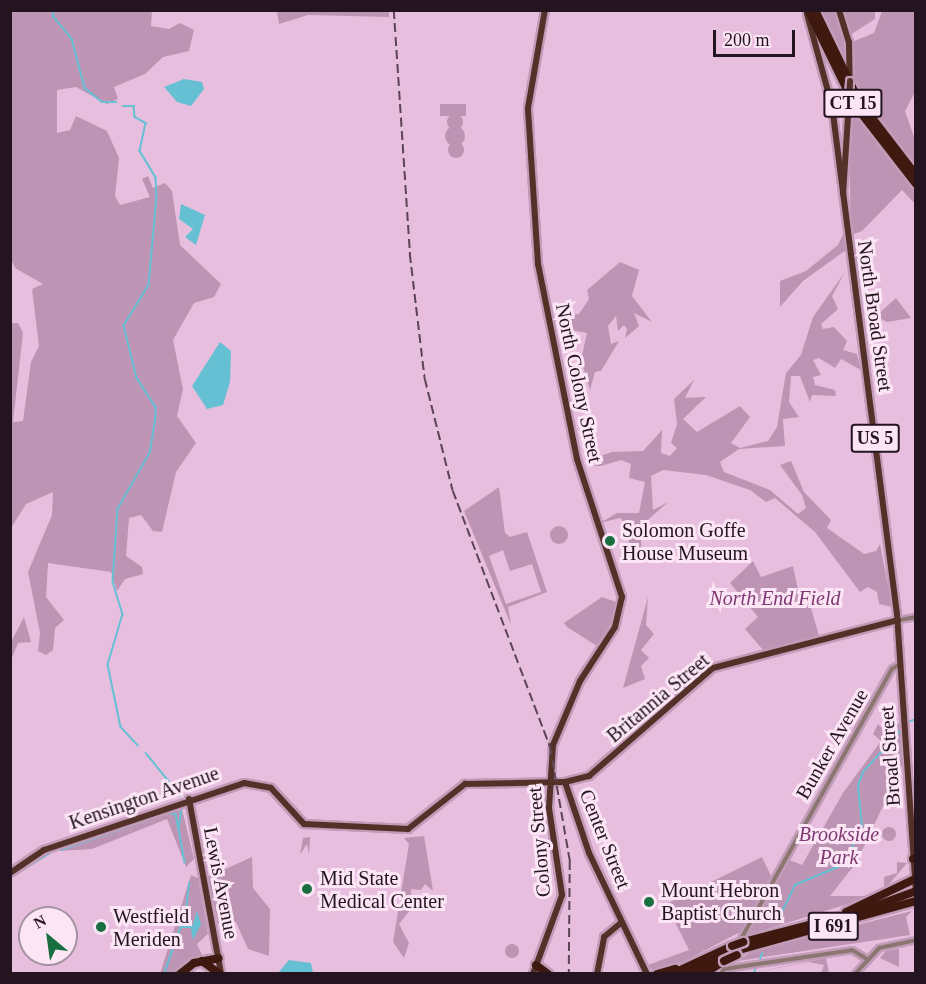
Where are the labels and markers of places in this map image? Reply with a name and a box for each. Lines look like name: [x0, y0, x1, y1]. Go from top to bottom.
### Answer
place label: Solomon Goffe House Museum: [622, 518, 748, 565]
marker: Solomon Goffe House Museum: [603, 534, 617, 548]
place label: Mid State Medical Center: [320, 866, 444, 913]
place label: Mount Hebron Baptist Church: [661, 879, 782, 926]
marker: Mid State Medical Center: [298, 880, 316, 898]
marker: Mount Hebron Baptist Church: [642, 895, 656, 909]
place label: Westfield Meriden: [113, 904, 189, 951]
marker: Westfield Meriden: [94, 920, 108, 934]

